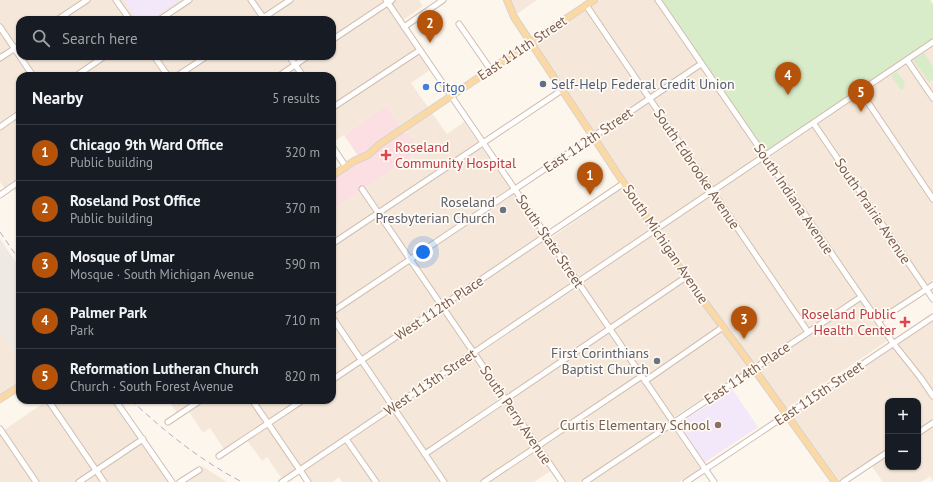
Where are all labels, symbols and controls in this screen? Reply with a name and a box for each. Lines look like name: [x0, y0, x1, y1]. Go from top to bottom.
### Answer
pin: 2: [417, 10, 443, 43]
street label: East 111th Street: [474, 11, 570, 84]
search box: [16, 16, 336, 60]
icon: search: [30, 27, 52, 49]
text: Search here: [62, 29, 138, 48]
pin: 4: [775, 62, 801, 95]
place label: Self-Help Federal Credit Union: [551, 75, 735, 93]
place label: Citgo: [434, 78, 465, 96]
marker: Self-Help Federal Credit Union: [538, 79, 548, 89]
pin: 5: [848, 79, 874, 112]
marker: Citgo: [421, 82, 431, 92]
text: Nearby: [32, 87, 83, 109]
text: 5 results: [272, 90, 320, 107]
street label: East 112th Street: [540, 104, 636, 176]
street label: South Edbrooke Avenue: [650, 105, 744, 233]
text: Chicago 9th Ward Office: [70, 135, 223, 154]
place label: Roseland Community Hospital: [395, 138, 516, 172]
street label: South Indiana Avenue: [750, 140, 838, 258]
text: 1: [41, 144, 49, 161]
text: 320 m: [285, 144, 320, 161]
marker: Roseland Community Hospital: [380, 149, 392, 161]
text: Public building: [70, 154, 153, 171]
street label: South Prairie Avenue: [831, 155, 915, 267]
pin: 1: [577, 162, 603, 195]
street label: South Michigan Avenue: [619, 181, 713, 307]
text: Roseland Post Office: [70, 191, 201, 210]
street label: South State Street: [512, 191, 588, 291]
place label: Roseland Presbyterian Church: [375, 193, 495, 227]
text: 2: [41, 200, 49, 217]
text: 370 m: [285, 200, 320, 217]
marker: Roseland Presbyterian Church: [498, 205, 508, 215]
text: Public building: [70, 210, 153, 227]
your location: [413, 242, 433, 262]
text: Mosque of Umar: [70, 247, 175, 266]
text: 3: [41, 256, 49, 273]
text: 590 m: [285, 256, 320, 273]
text: Mosque · South Michigan Avenue: [70, 266, 254, 283]
street label: West 112th Place: [391, 272, 487, 344]
text: Palmer Park: [70, 303, 147, 322]
place label: Roseland Public Health Center: [801, 305, 896, 339]
pin: 3: [731, 306, 757, 339]
text: 4: [41, 312, 49, 329]
text: 710 m: [285, 312, 320, 329]
marker: Roseland Public Health Center: [899, 316, 911, 328]
text: Park: [70, 322, 94, 339]
street label: East 114th Place: [701, 338, 793, 408]
street label: West 113th Street: [380, 344, 480, 419]
place label: First Corinthians Baptist Church: [551, 344, 649, 378]
marker: First Corinthians Baptist Church: [652, 356, 662, 366]
street label: East 115th Street: [771, 356, 867, 429]
text: Reformation Lutheran Church: [70, 359, 259, 378]
street label: South Perry Avenue: [476, 362, 556, 468]
text: 5: [41, 368, 49, 385]
text: 820 m: [285, 368, 320, 385]
text: Church · South Forest Avenue: [70, 378, 233, 395]
map controls: [885, 398, 921, 470]
button: +: [885, 398, 921, 434]
place label: Curtis Elementary School: [560, 416, 710, 434]
marker: Curtis Elementary School: [713, 420, 723, 430]
button: −: [885, 434, 921, 470]

